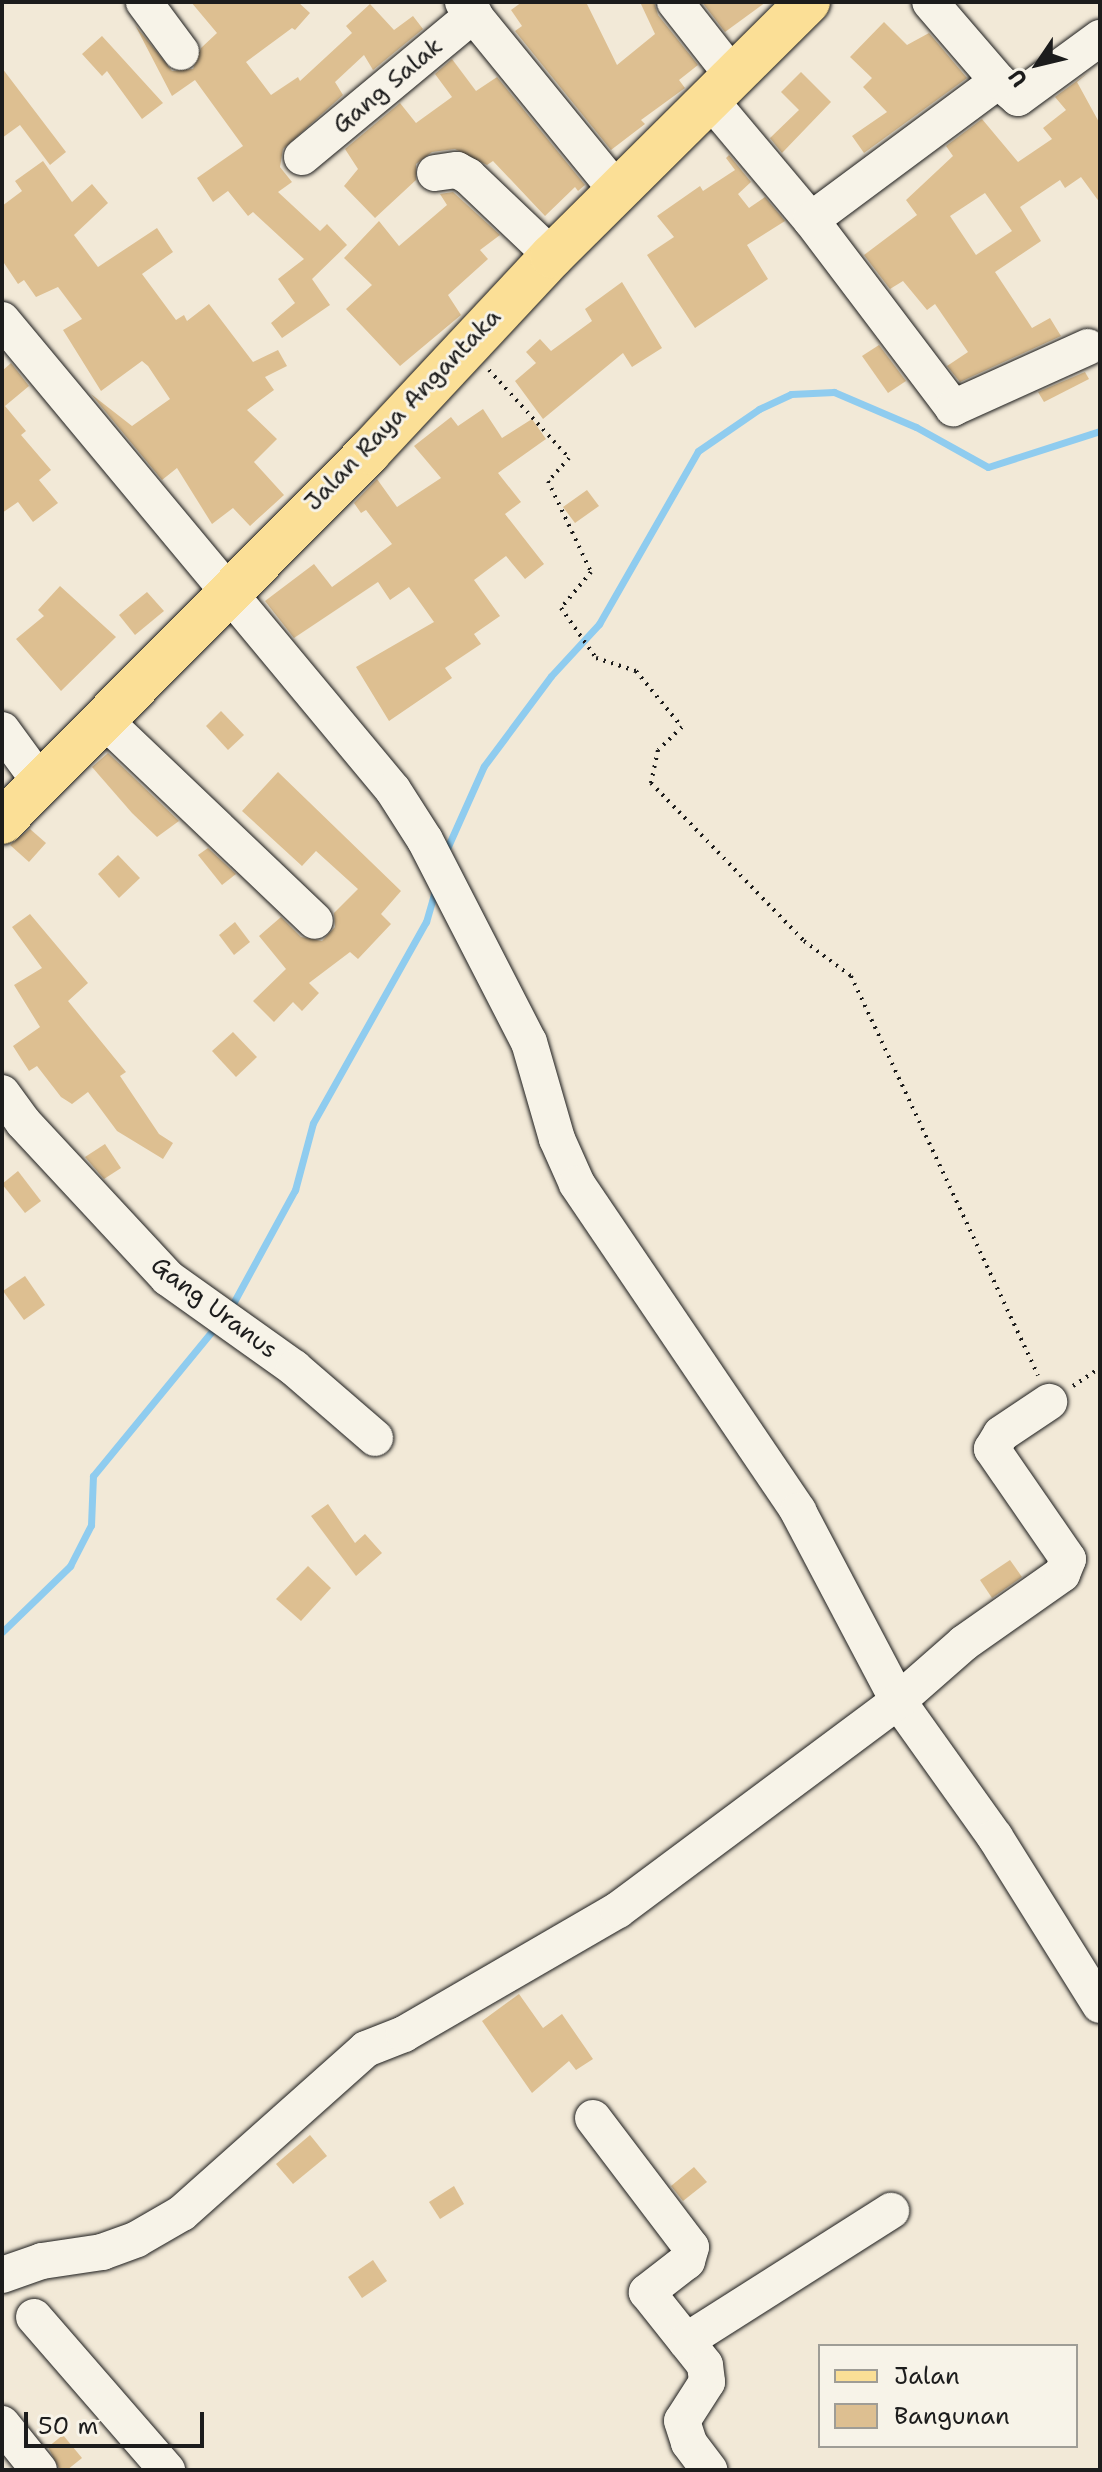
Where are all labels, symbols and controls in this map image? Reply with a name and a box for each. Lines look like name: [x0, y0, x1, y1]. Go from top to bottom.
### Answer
north arrow: [998, 24, 1078, 104]
street label: Gang Salak: [327, 32, 449, 140]
text: U: [1002, 64, 1034, 93]
street label: Jalan Raya Angantaka: [299, 303, 507, 517]
street label: Gang Uranus: [145, 1251, 283, 1365]
legend: [818, 2344, 1078, 2448]
text: Jalan: [894, 2360, 960, 2392]
scale bar: [28, 2396, 208, 2446]
text: Bangunan: [894, 2400, 1010, 2432]
text: 50 m: [38, 2410, 98, 2442]

